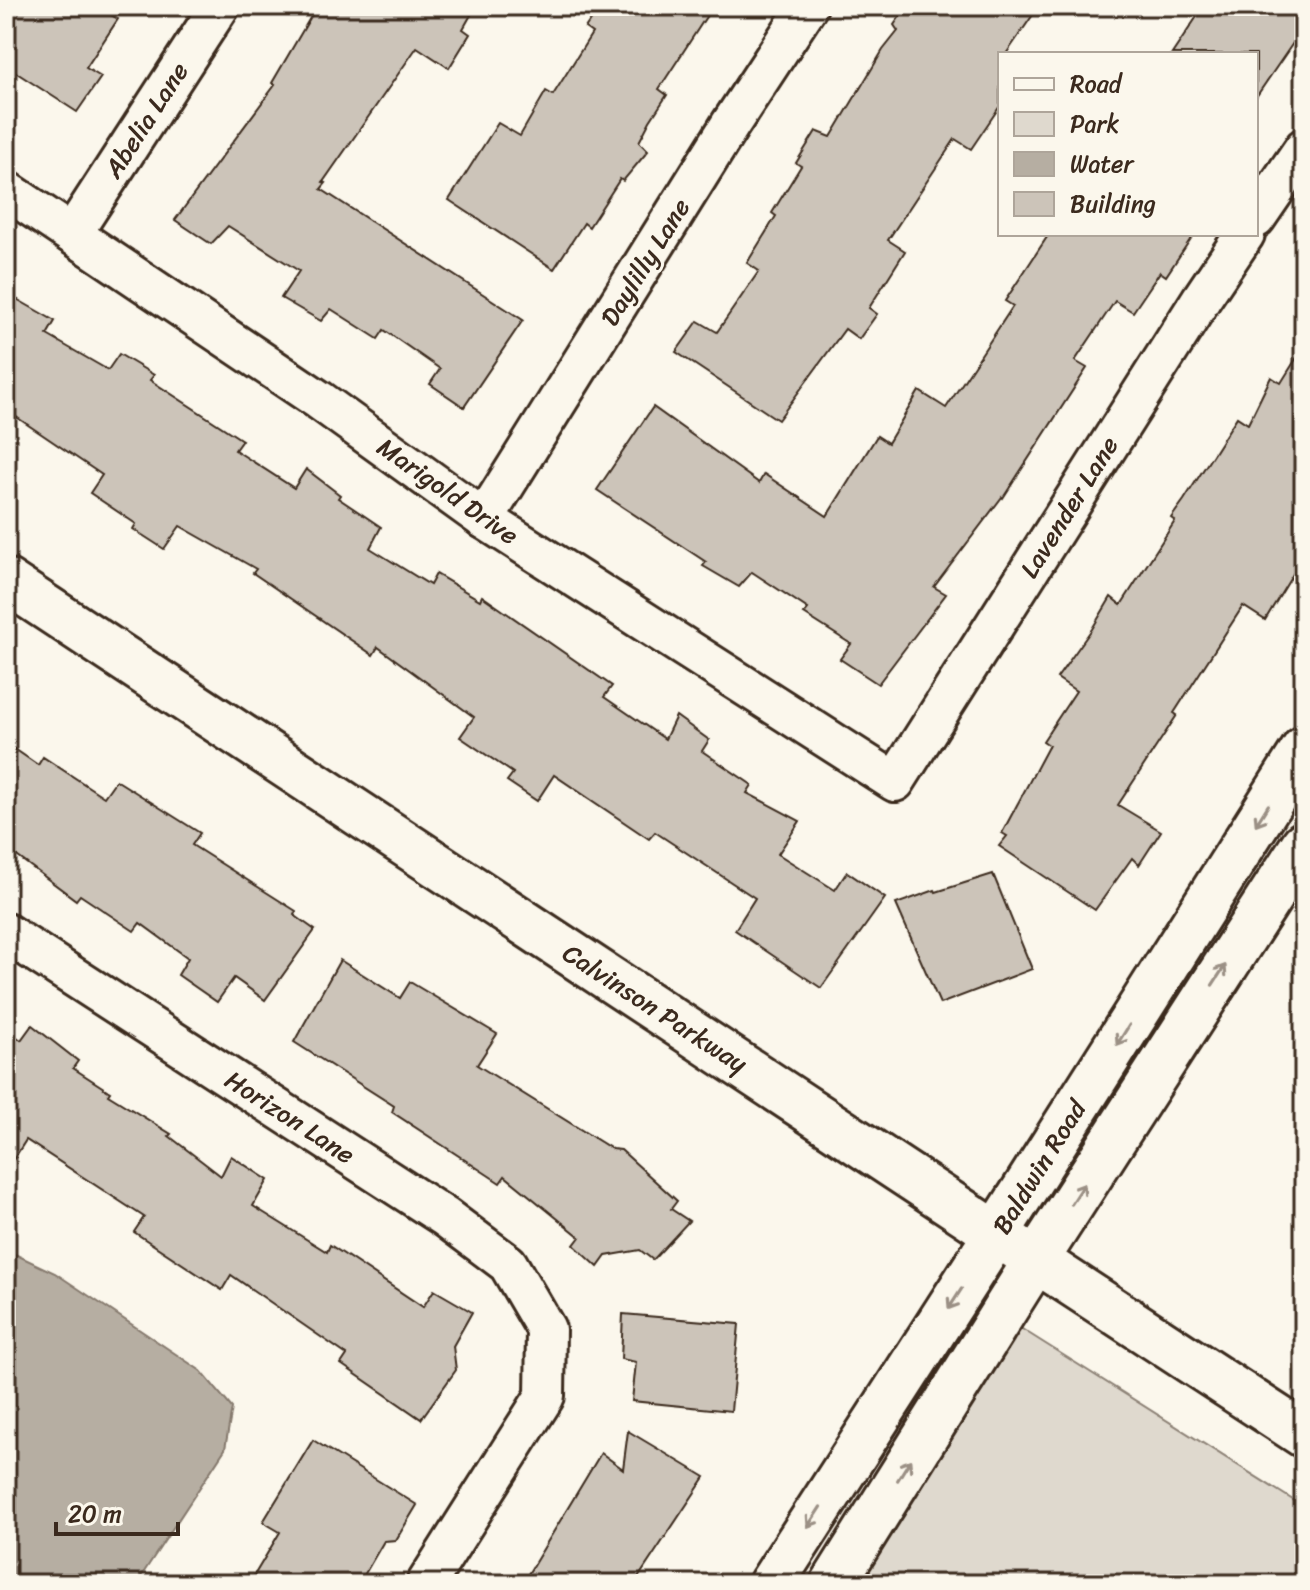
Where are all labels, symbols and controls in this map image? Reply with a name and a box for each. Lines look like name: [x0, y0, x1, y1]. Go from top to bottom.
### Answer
street label: Abelia Lane: [90, 52, 201, 189]
legend: [998, 52, 1258, 236]
text: Road: [1070, 63, 1124, 105]
text: Park: [1070, 103, 1119, 145]
text: Water: [1070, 143, 1135, 185]
text: Building: [1070, 183, 1156, 225]
street label: Daylilly Lane: [587, 189, 703, 335]
street label: Marigold Drive: [367, 425, 529, 557]
street label: Lavender Lane: [1007, 427, 1131, 587]
one-way arrow: [1254, 803, 1270, 826]
street label: Calvinson Parkway: [553, 931, 758, 1086]
one-way arrow: [1211, 965, 1228, 987]
one-way arrow: [1114, 1023, 1131, 1045]
street label: Horizon Lane: [215, 1057, 365, 1177]
street label: Baldwin Road: [979, 1088, 1100, 1244]
one-way arrow: [1071, 1183, 1087, 1206]
one-way arrow: [947, 1287, 963, 1310]
one-way arrow: [896, 1460, 913, 1482]
scale bar: [56, 1486, 178, 1536]
text: 20 m: [68, 1493, 122, 1535]
one-way arrow: [806, 1506, 822, 1528]

